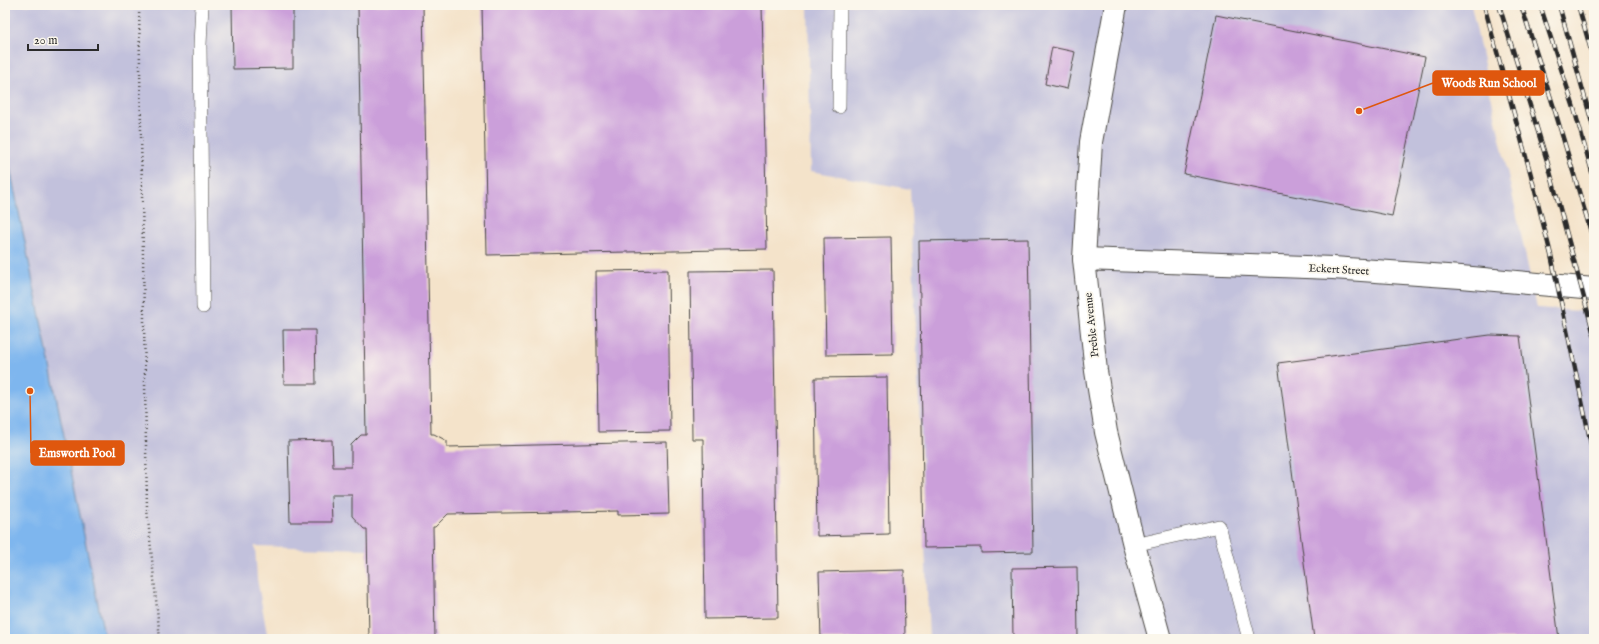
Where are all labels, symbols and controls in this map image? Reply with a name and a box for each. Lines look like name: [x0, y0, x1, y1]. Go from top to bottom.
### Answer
scale bar: [28, 26, 98, 52]
text: 20 m: [34, 33, 57, 48]
callout: Woods Run School: [1433, 71, 1544, 95]
text: Woods Run School: [1440, 76, 1537, 91]
street label: Eckert Street: [1308, 261, 1370, 279]
street label: Preble Avenue: [1082, 292, 1102, 358]
callout: Emsworth Pool: [31, 441, 124, 465]
text: Emsworth Pool: [39, 446, 116, 461]

